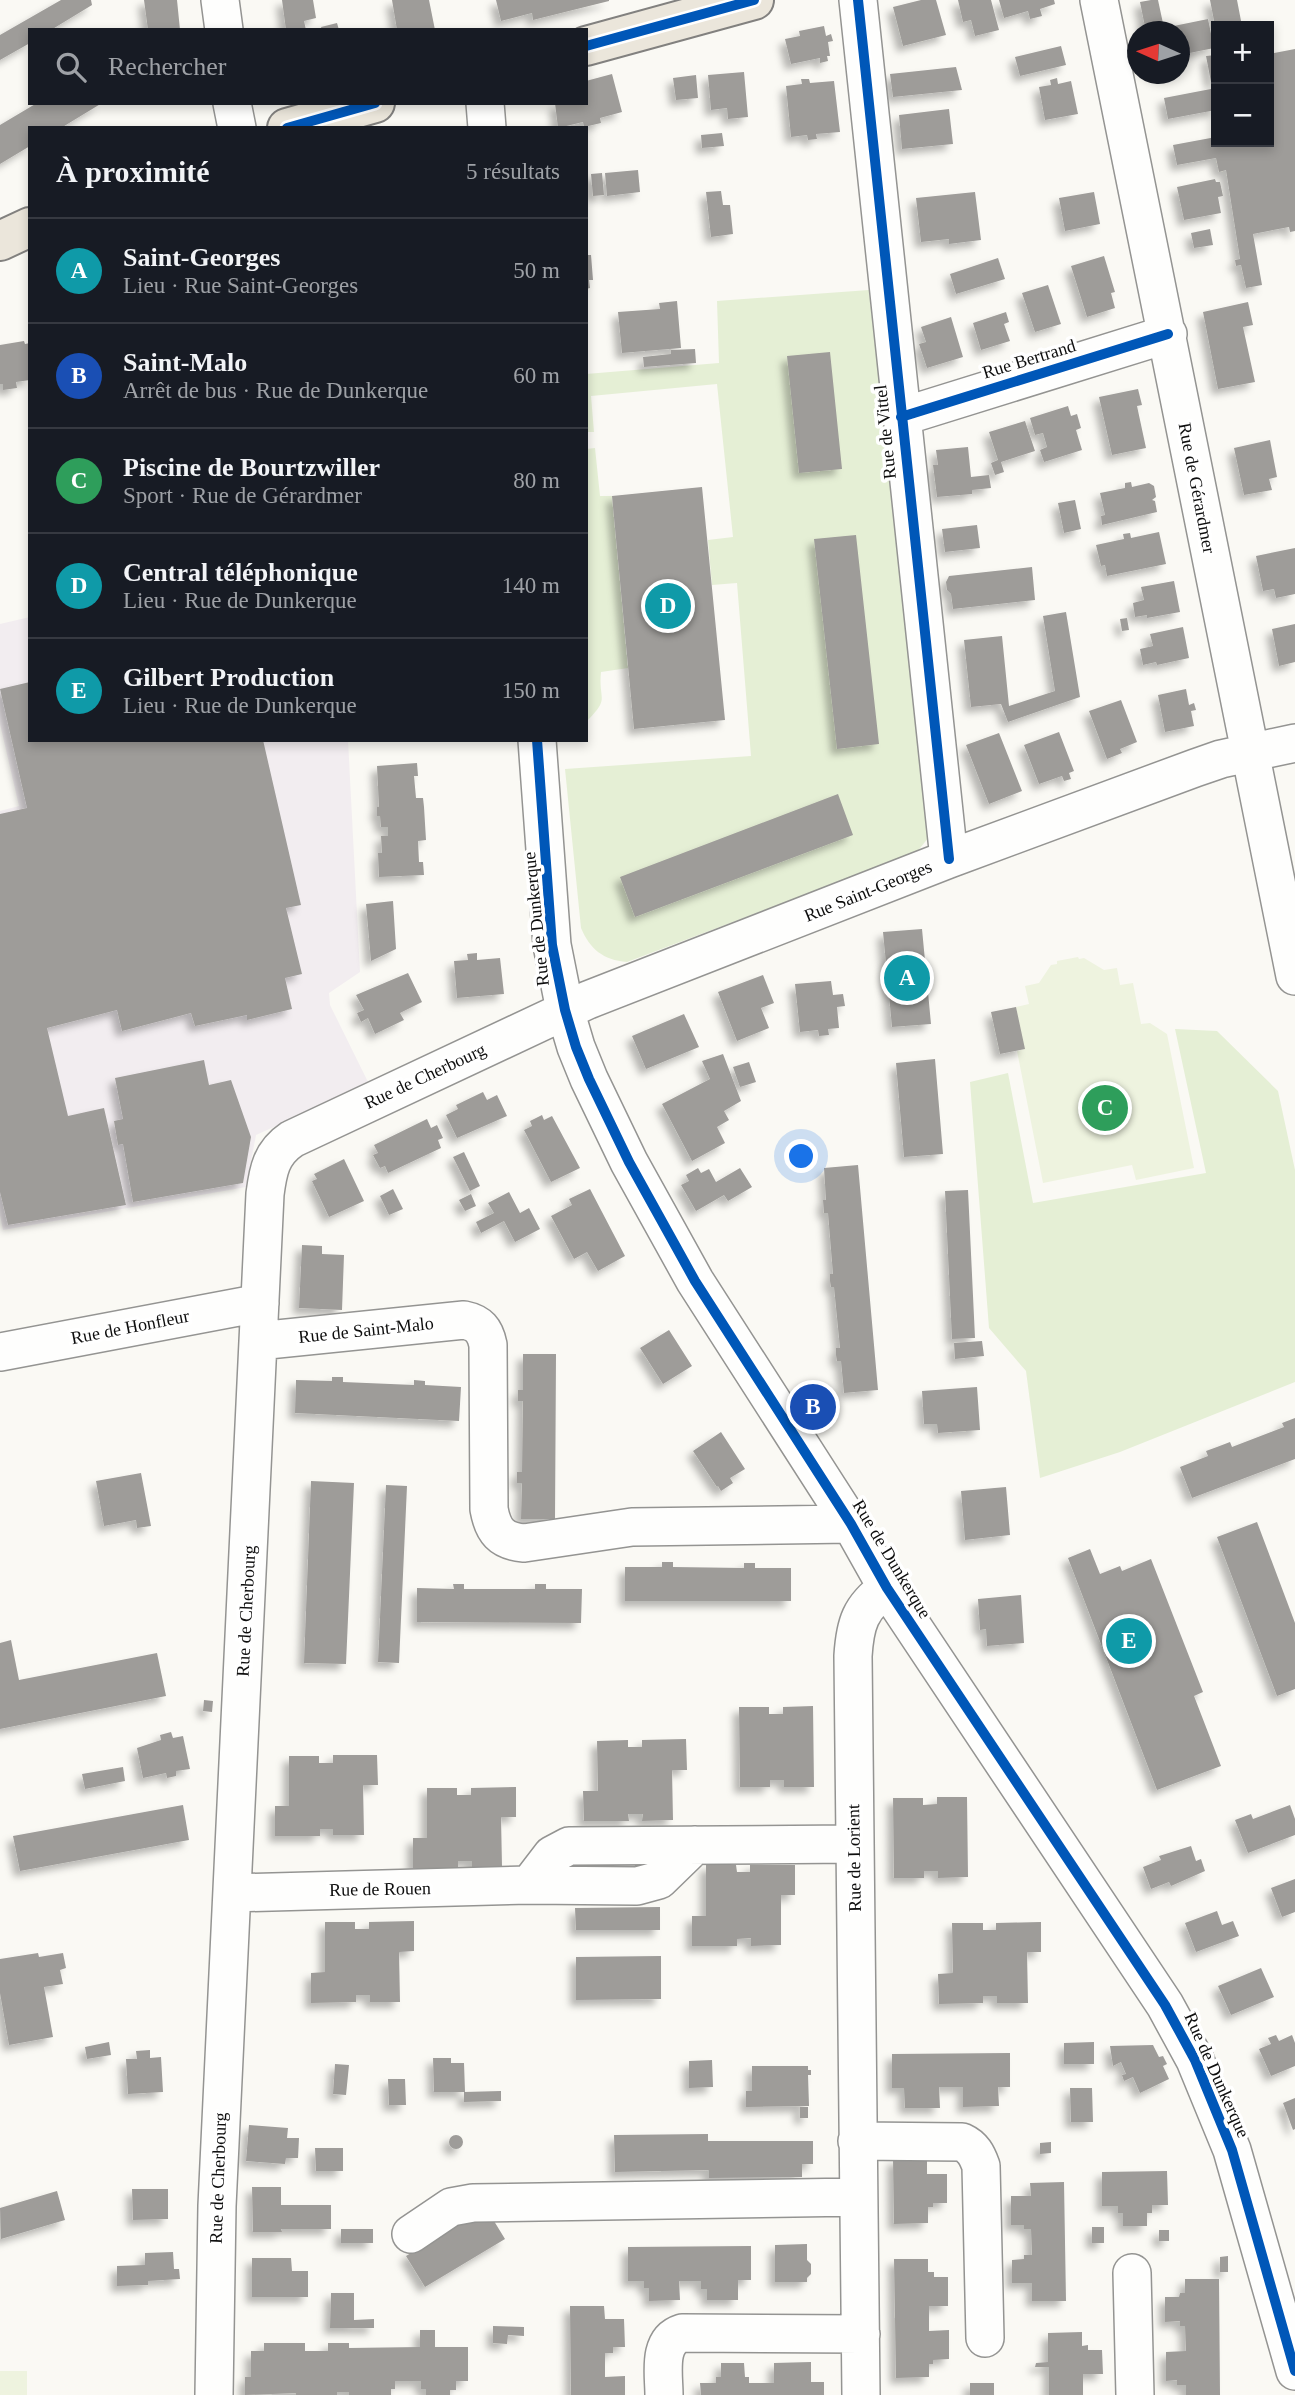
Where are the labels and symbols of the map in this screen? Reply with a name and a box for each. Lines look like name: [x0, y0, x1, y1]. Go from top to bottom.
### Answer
north arrow: [1127, 21, 1190, 84]
street label: Rue Bertrand: [980, 335, 1078, 383]
street label: Rue de Vittel: [870, 384, 900, 480]
street label: Rue de Gérardmer: [1175, 421, 1219, 555]
pin: D: [645, 580, 691, 632]
street label: Rue de Dunkerque: [519, 851, 553, 987]
street label: Rue Saint-Georges: [801, 856, 935, 926]
pin: A: [884, 952, 930, 1004]
street label: Rue de Cherbourg: [361, 1039, 489, 1113]
pin: C: [1082, 1082, 1128, 1134]
your location: [784, 1139, 818, 1173]
street label: Rue de Honfleur: [69, 1306, 191, 1348]
street label: Rue de Saint-Malo: [297, 1313, 435, 1347]
pin: B: [790, 1381, 836, 1433]
street label: Rue de Dunkerque: [849, 1496, 935, 1622]
street label: Rue de Cherbourg: [233, 1545, 259, 1677]
pin: E: [1106, 1615, 1152, 1667]
street label: Rue de Lorient: [843, 1804, 865, 1912]
street label: Rue de Rouen: [329, 1878, 431, 1900]
street label: Rue de Dunkerque: [1180, 2009, 1254, 2141]
street label: Rue de Cherbourg: [206, 2112, 230, 2244]

